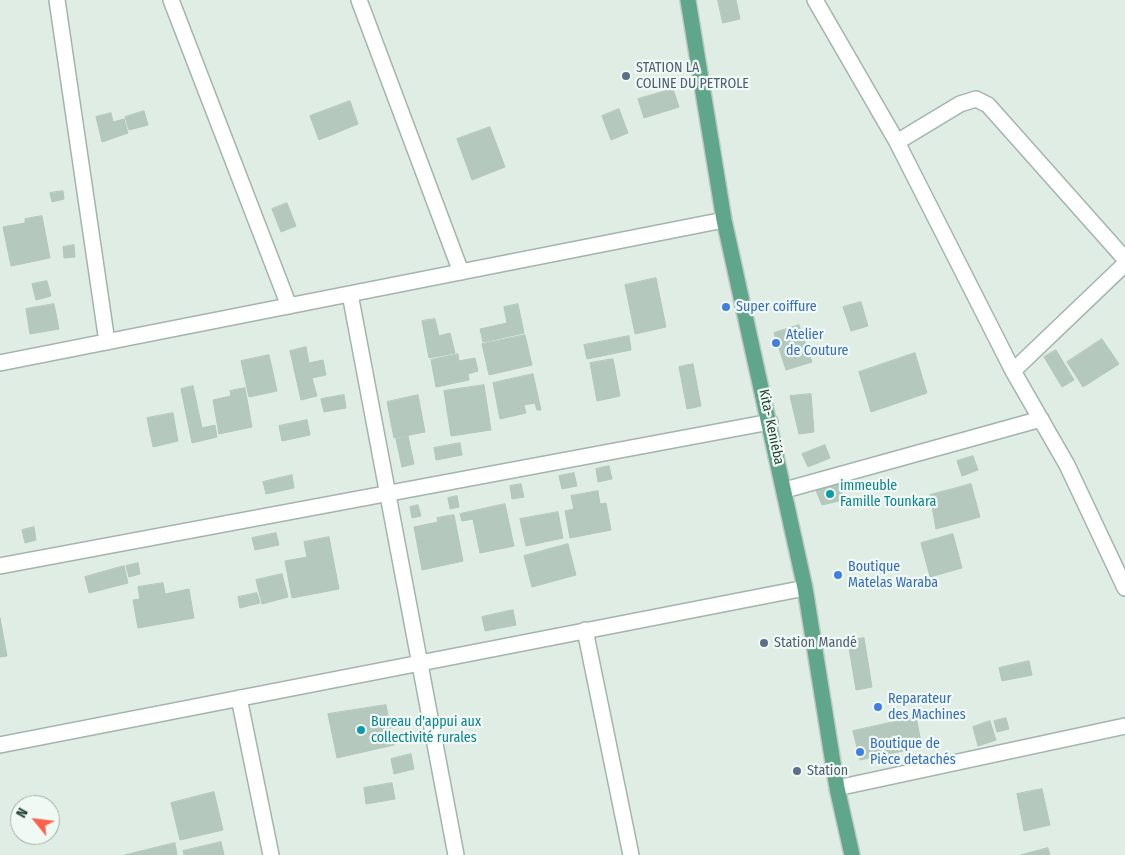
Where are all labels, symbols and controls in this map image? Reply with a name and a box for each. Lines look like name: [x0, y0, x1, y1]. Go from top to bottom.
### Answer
place label: STATION LA COLINE DU PETROLE: [636, 60, 749, 92]
marker: STATION LA COLINE DU PETROLE: [620, 70, 632, 82]
place label: Super coiffure: [736, 299, 817, 315]
marker: Super coiffure: [720, 301, 732, 313]
place label: Atelier de Couture: [786, 327, 849, 360]
marker: Atelier de Couture: [770, 337, 782, 349]
street label: Kita- Keniéba: [755, 388, 787, 466]
place label: immeuble Famille Tounkara: [840, 478, 936, 511]
marker: immeuble Famille Tounkara: [824, 488, 836, 500]
place label: Boutique Matelas Waraba: [848, 559, 938, 592]
marker: Boutique Matelas Waraba: [832, 569, 844, 581]
place label: Station Mandé: [774, 635, 857, 651]
marker: Station Mandé: [758, 637, 770, 649]
place label: Reparateur des Machines: [888, 691, 966, 724]
marker: Reparateur des Machines: [872, 701, 884, 713]
place label: Bureau d'appui aux collectivité rurales: [371, 714, 481, 746]
marker: Bureau d'appui aux collectivité rurales: [355, 724, 367, 736]
place label: Boutique de Pièce detachés: [870, 736, 956, 769]
marker: Boutique de Pièce detachés: [854, 746, 866, 758]
place label: Station: [807, 763, 848, 779]
marker: Station: [791, 765, 803, 777]
north arrow: [10, 795, 60, 845]
text: N: [13, 805, 32, 821]

